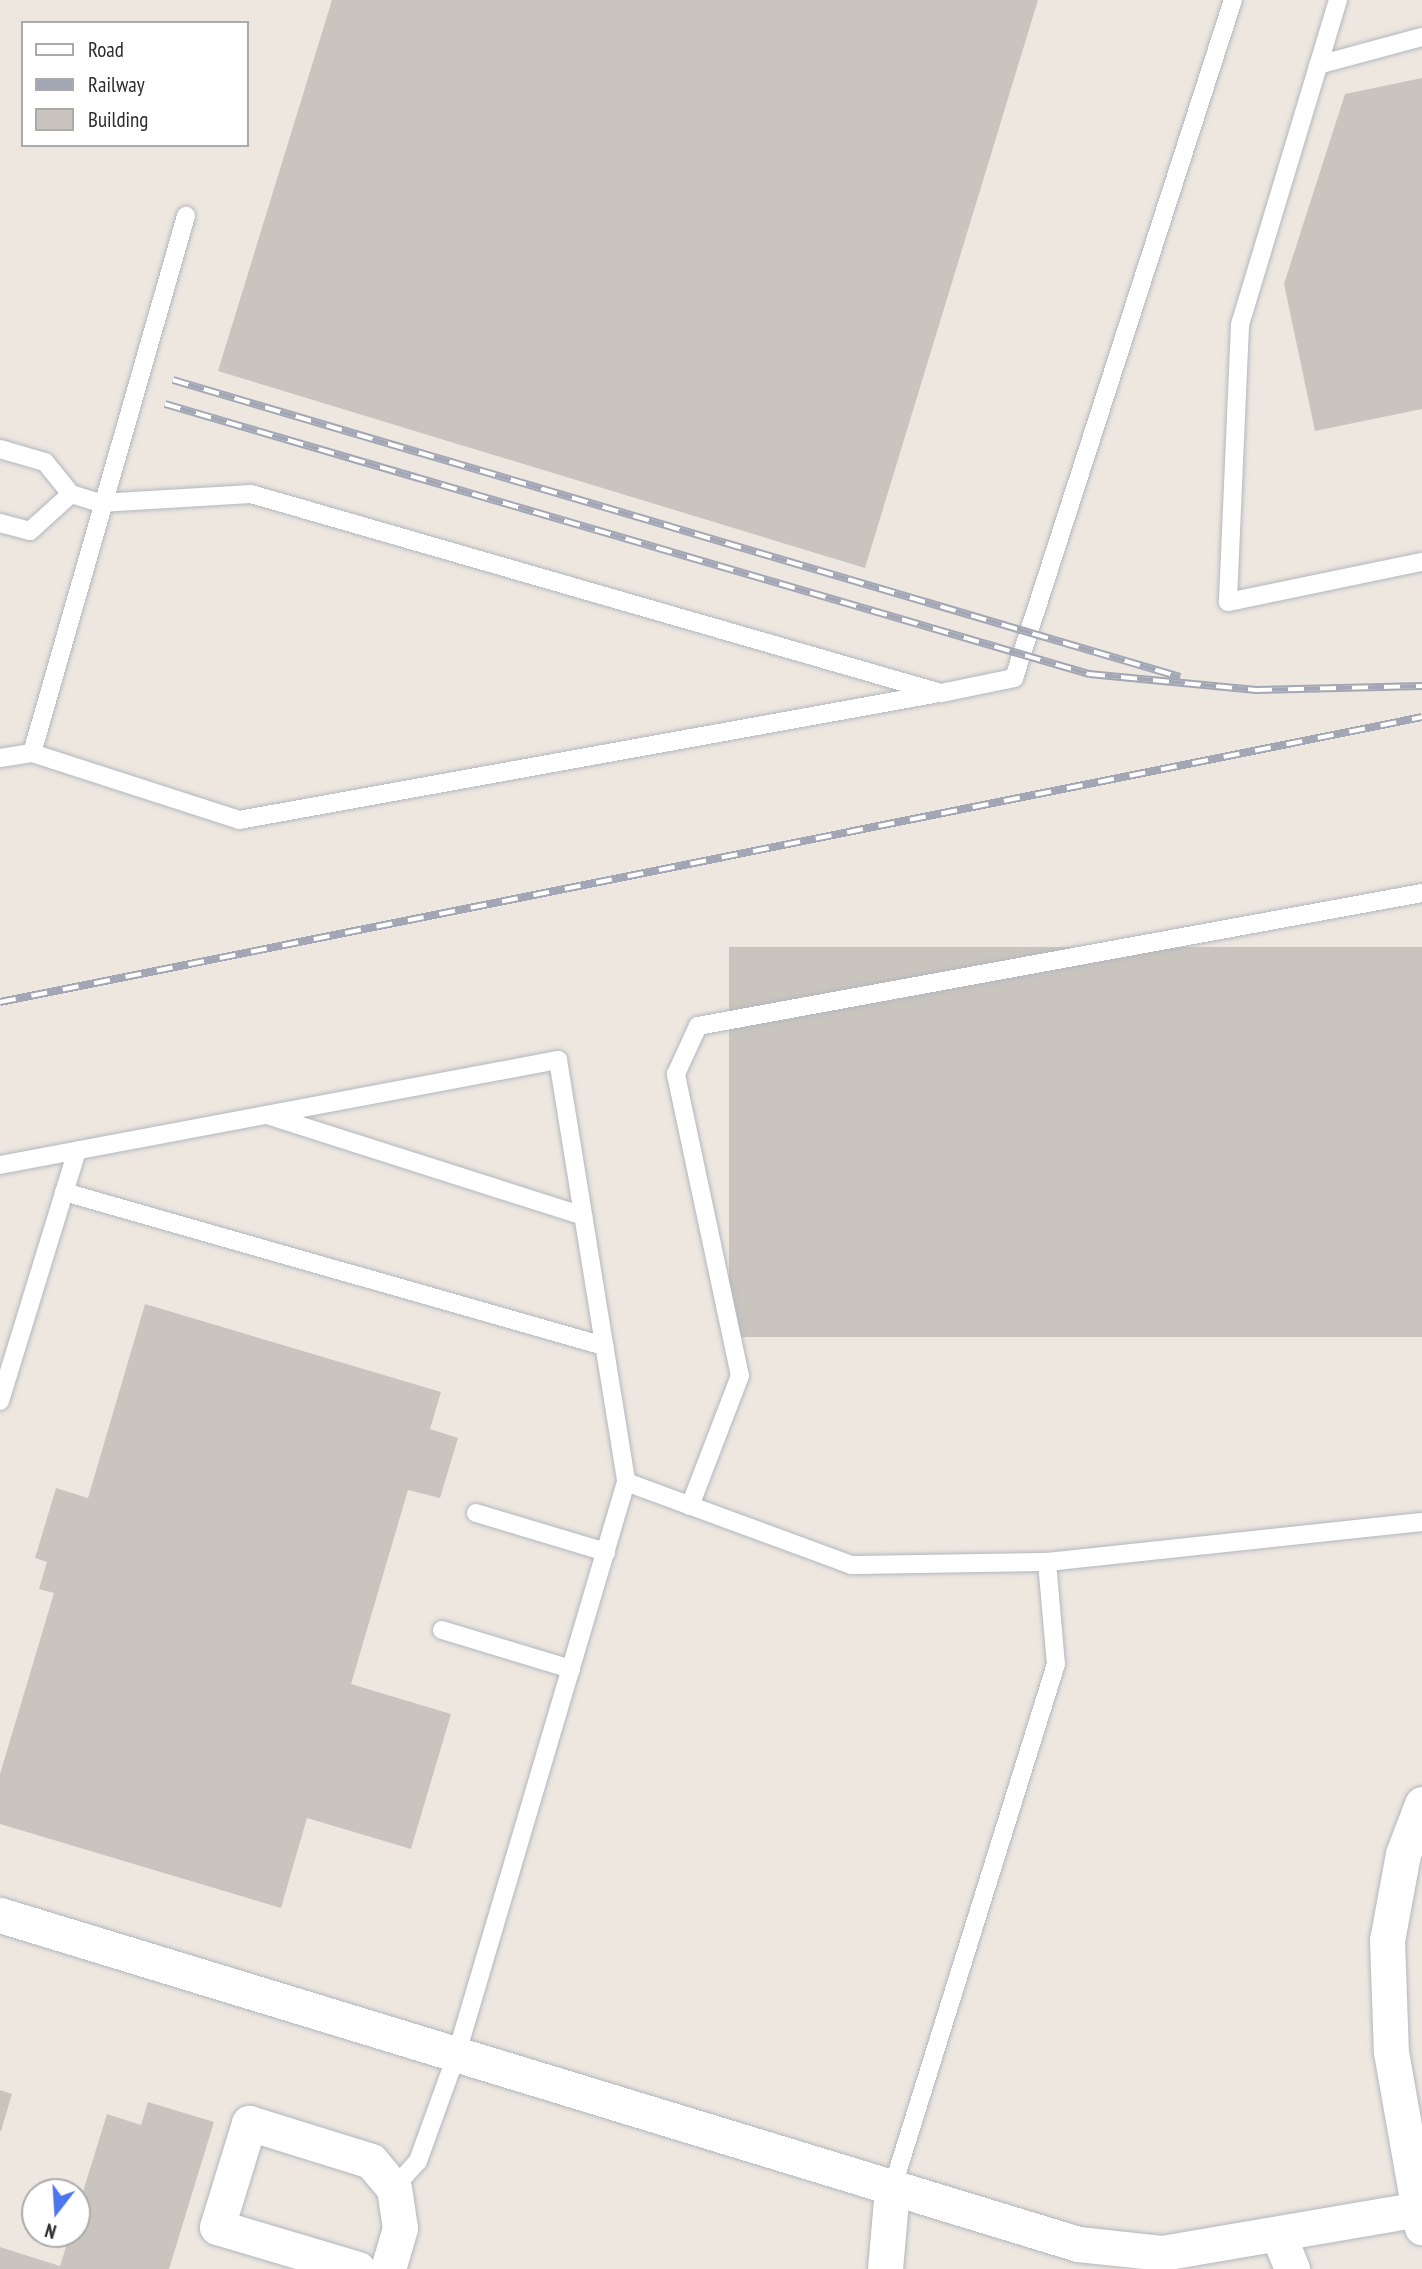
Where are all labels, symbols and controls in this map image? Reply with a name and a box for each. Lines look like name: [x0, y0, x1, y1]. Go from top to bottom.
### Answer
legend: [21, 21, 248, 147]
text: Road: [88, 36, 124, 63]
text: Railway: [88, 71, 145, 98]
text: Building: [88, 106, 148, 133]
north arrow: [21, 2178, 91, 2248]
text: N: [42, 2218, 59, 2244]

